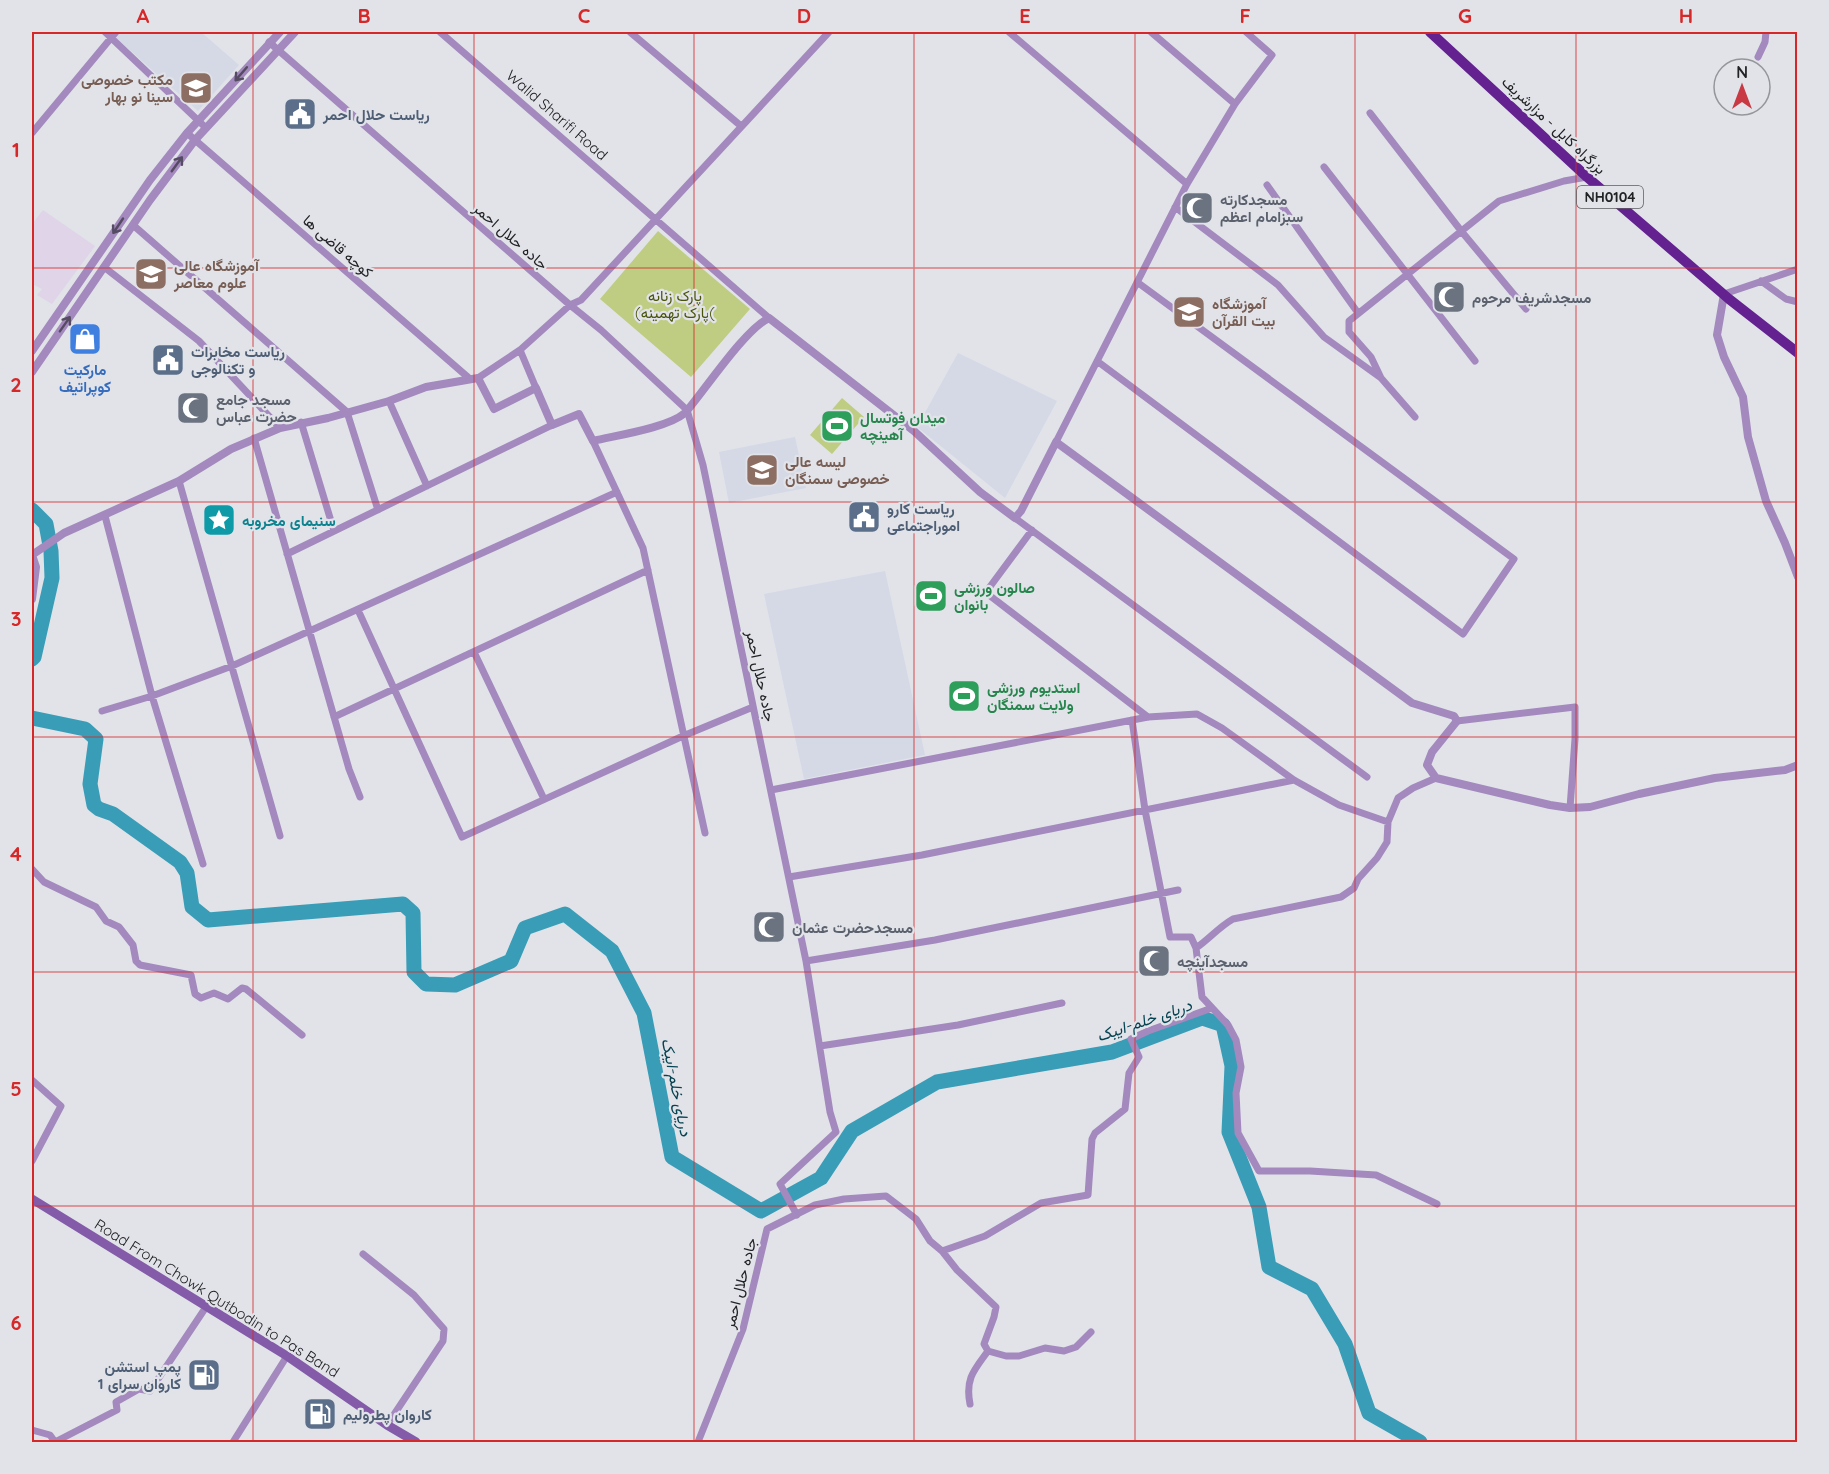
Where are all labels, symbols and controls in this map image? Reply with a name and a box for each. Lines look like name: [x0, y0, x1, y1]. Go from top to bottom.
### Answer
text: A: [137, 3, 150, 28]
text: B: [357, 3, 371, 28]
text: C: [578, 3, 591, 28]
text: D: [797, 3, 811, 28]
text: E: [1019, 3, 1031, 28]
text: F: [1239, 3, 1251, 28]
text: G: [1458, 3, 1472, 28]
text: H: [1679, 3, 1693, 28]
north arrow: [1712, 57, 1772, 117]
text: N: [1736, 62, 1748, 82]
street label: Walid Sharifi Road: [502, 66, 612, 164]
one-way arrow: [234, 67, 248, 82]
place label: مکتب خصوصی سینا نو بهار: [81, 70, 173, 106]
school or university icon: مکتب خصوصی سینا نو بهار: [178, 70, 214, 106]
street label: بزرگراه کابل - مزارشریف: [1498, 72, 1610, 178]
public building icon: ریاست حلال احمر: [282, 96, 318, 132]
place label: ریاست حلال احمر: [322, 105, 430, 124]
text: 1: [12, 137, 20, 162]
one-way arrow: [170, 156, 183, 172]
road number: NH0104: [1577, 186, 1643, 208]
mosque icon: مسجدکارته سبزامام اعظم: [1179, 190, 1215, 226]
place label: مسجدکارته سبزامام اعظم: [1220, 190, 1303, 227]
street label: جاده حلال احمر: [469, 198, 552, 274]
street label: کوچه قاضی ها: [298, 210, 377, 283]
one-way arrow: [112, 217, 124, 234]
school or university icon: آموزشگاه عالی علوم معاصر: [133, 256, 169, 292]
place label: آموزشگاه عالی علوم معاصر: [173, 256, 260, 293]
mosque icon: مسجدشریف مرحوم: [1431, 279, 1467, 315]
park label: پارک زنانه (پارک تهمینه(: [635, 286, 715, 323]
place label: مسجدشریف مرحوم: [1472, 288, 1591, 308]
school or university icon: آموزشگاه بیت القرآن: [1171, 294, 1207, 330]
place label: آموزشگاه بیت القرآن: [1212, 294, 1275, 330]
one-way arrow: [59, 316, 71, 332]
shop icon: مارکیت کوپراتیف: [67, 321, 103, 357]
public building icon: ریاست مخابرات و تکنالوجی: [150, 342, 186, 378]
place label: ریاست مخابرات و تکنالوجی: [191, 342, 285, 378]
place label: مارکیت کوپراتیف: [59, 360, 111, 397]
text: 2: [10, 372, 22, 397]
mosque icon: مسجد جامع حضرت عباس: [175, 390, 211, 426]
place label: مسجد جامع حضرت عباس: [216, 390, 297, 426]
sports icon: میدان فوتسال آهینچه: [819, 408, 855, 444]
place label: میدان فوتسال آهینچه: [860, 408, 946, 445]
school or university icon: لیسه عالی خصوصی سمنگان: [744, 452, 780, 488]
place label: لیسه عالی خصوصی سمنگان: [785, 452, 890, 488]
public building icon: ریاست کارو اموراجتماعی: [846, 499, 882, 535]
place label: ریاست کارو اموراجتماعی: [887, 499, 960, 535]
place icon: سنیمای مخروبه: [201, 502, 237, 538]
place label: سنیمای مخروبه: [242, 511, 336, 530]
sports icon: صالون ورزشی بانوان: [913, 578, 949, 614]
place label: صالون ورزشی بانوان: [954, 578, 1035, 614]
text: 3: [11, 606, 21, 631]
street label: جاده حلال احمر: [742, 628, 780, 723]
sports icon: استدیوم ورزشی ولایت سمنگان: [946, 678, 982, 714]
place label: استدیوم ورزشی ولایت سمنگان: [987, 678, 1080, 714]
text: 4: [10, 841, 22, 866]
mosque icon: مسجدحضرت عثمان: [751, 909, 787, 945]
place label: مسجدحضرت عثمان: [792, 918, 913, 937]
mosque icon: مسجدآینچه: [1136, 943, 1172, 979]
place label: مسجدآینچه: [1177, 952, 1248, 972]
water label: دریای خلم-ایبک: [1094, 994, 1195, 1047]
water label: دریای خلم-ایبک: [657, 1036, 696, 1138]
text: 5: [10, 1076, 22, 1101]
street label: Road From Chowk Qutbodin to Pas Band: [91, 1214, 343, 1382]
street label: جاده حلال احمر: [719, 1236, 760, 1331]
text: 6: [10, 1310, 22, 1335]
place label: پمپ استشن کاروان سرای 1: [98, 1357, 181, 1393]
fuel station icon: پمپ استشن کاروان سرای 1: [186, 1357, 222, 1393]
fuel station icon: کاروان پطرولیم: [302, 1396, 338, 1432]
place label: کاروان پطرولیم: [343, 1405, 432, 1425]

